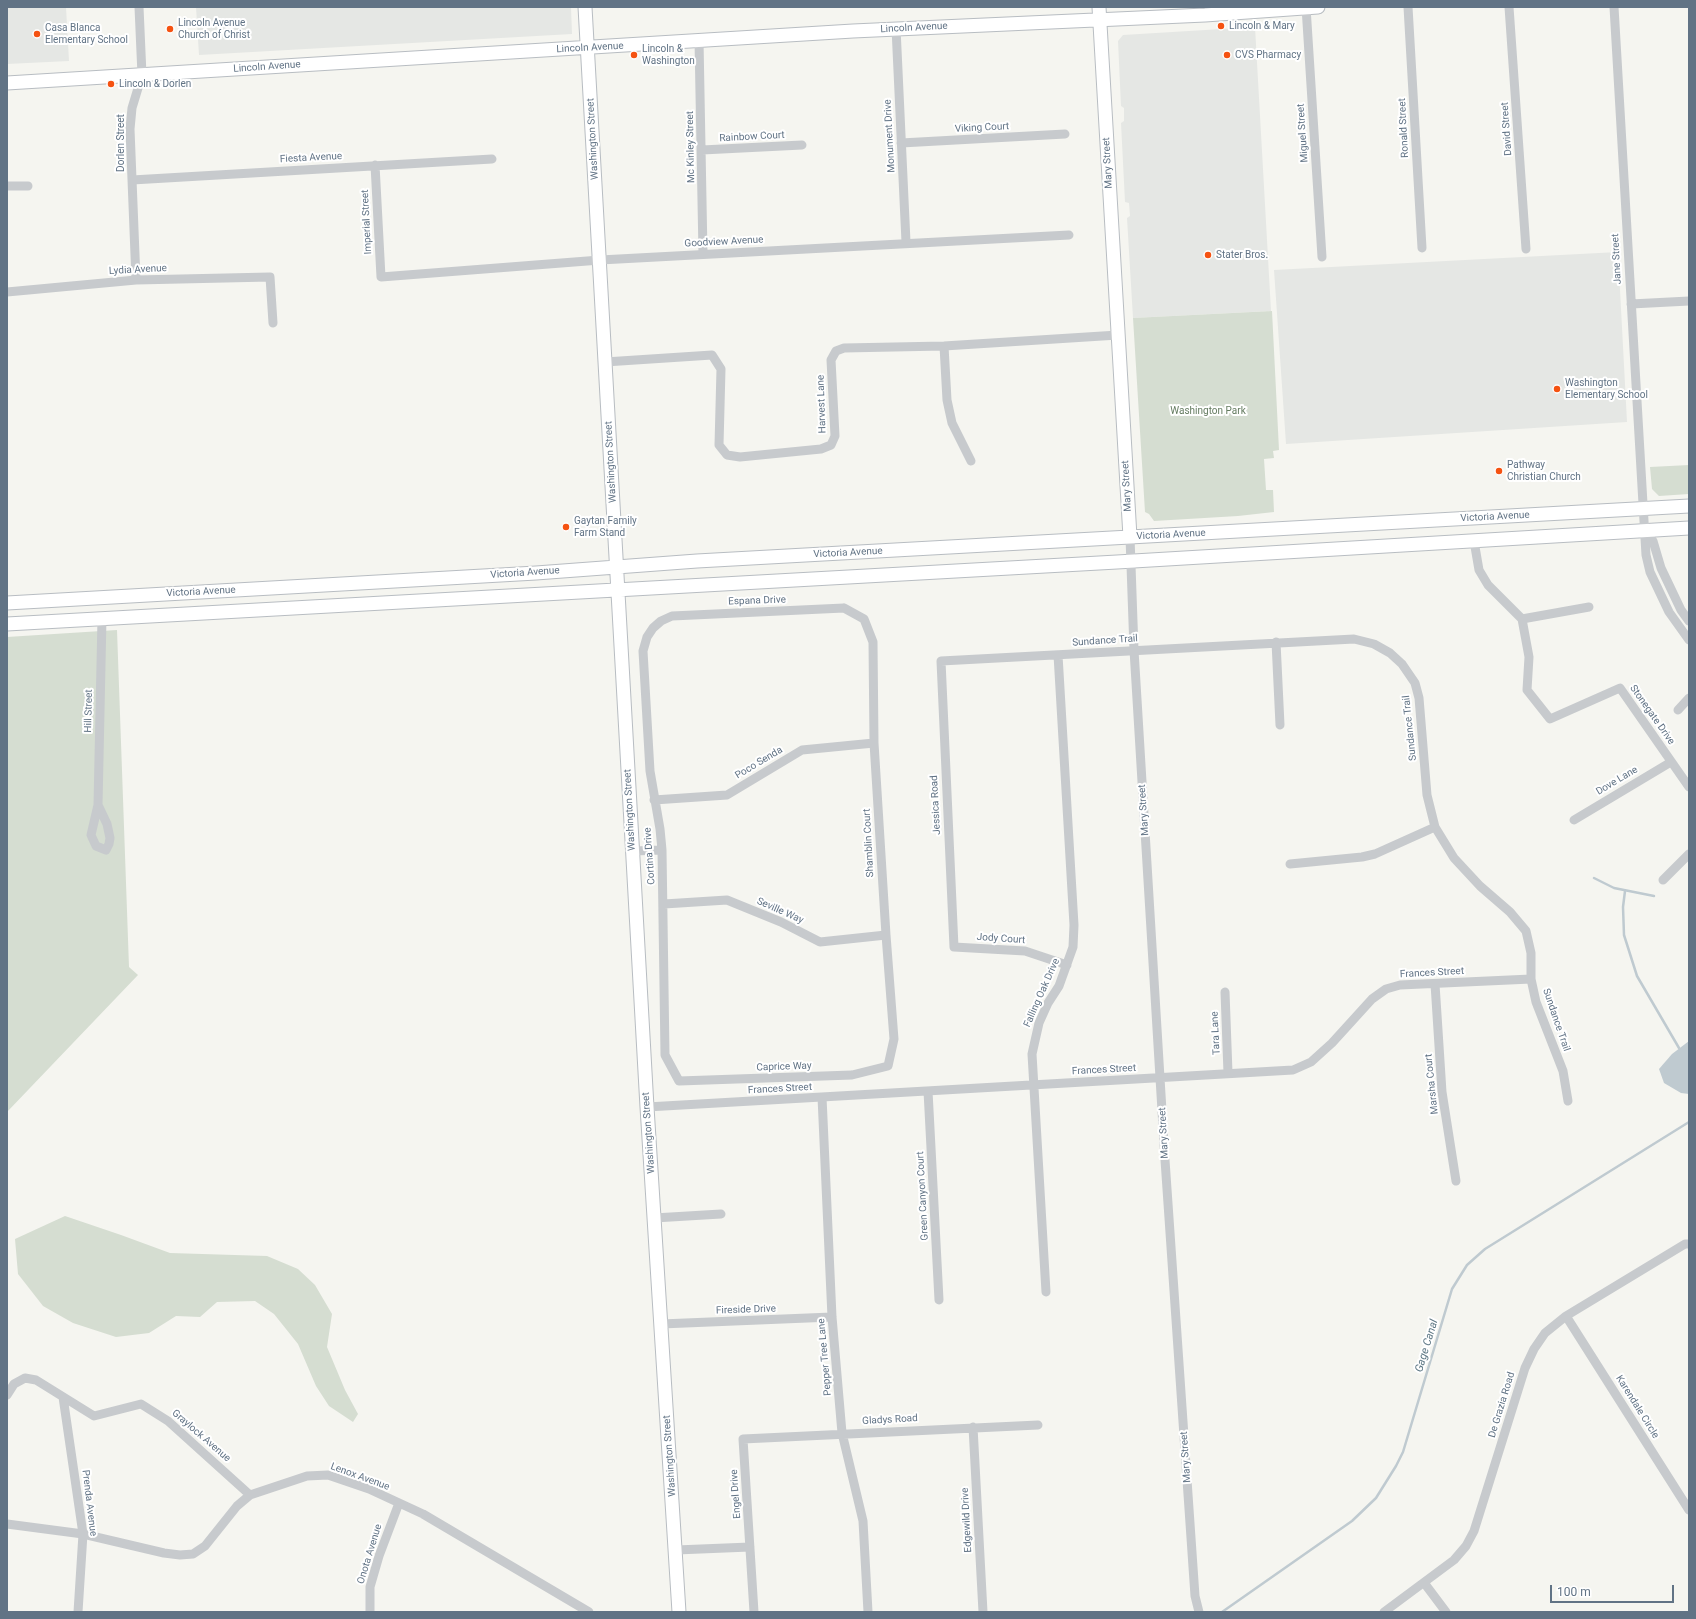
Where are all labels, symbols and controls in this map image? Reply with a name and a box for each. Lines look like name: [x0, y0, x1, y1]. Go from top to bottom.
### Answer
place label: Lincoln Avenue Church of Christ: [178, 17, 250, 40]
street label: Lincoln Avenue: [880, 20, 948, 36]
place label: Lincoln & Mary: [1229, 20, 1295, 32]
marker: Lincoln & Mary: [1216, 21, 1226, 31]
place label: Casa Blanca Elementary School: [45, 22, 128, 46]
marker: Lincoln Avenue Church of Christ: [165, 24, 175, 34]
marker: Casa Blanca Elementary School: [32, 29, 42, 39]
street label: Lincoln Avenue: [556, 40, 624, 56]
place label: Lincoln & Washington: [642, 43, 695, 66]
place label: CVS Pharmacy: [1235, 49, 1301, 61]
marker: Lincoln & Washington: [629, 50, 639, 60]
marker: CVS Pharmacy: [1222, 50, 1232, 60]
street label: Lincoln Avenue: [233, 59, 301, 75]
place label: Lincoln & Dorlen: [119, 78, 191, 90]
marker: Lincoln & Dorlen: [106, 79, 116, 89]
street label: Washington Street: [585, 98, 601, 180]
street label: Ronald Street: [1396, 98, 1412, 158]
street label: Monument Drive: [882, 99, 898, 173]
street label: David Street: [1499, 102, 1515, 156]
street label: Miguel Street: [1295, 103, 1311, 163]
street label: Mc Kinley Street: [684, 111, 698, 183]
street label: Dorlen Street: [115, 114, 127, 172]
street label: Viking Court: [954, 121, 1010, 135]
street label: Rainbow Court: [719, 129, 785, 145]
street label: Mary Street: [1101, 137, 1115, 189]
street label: Fiesta Avenue: [280, 150, 342, 166]
street label: Imperial Street: [359, 189, 375, 255]
street label: Jane Street: [1610, 233, 1624, 285]
street label: Goodview Avenue: [684, 234, 764, 250]
place label: Stater Bros.: [1216, 249, 1268, 261]
marker: Stater Bros.: [1203, 250, 1213, 260]
street label: Lydia Avenue: [109, 262, 167, 278]
street label: Harvest Lane: [815, 374, 829, 434]
place label: Washington Elementary School: [1565, 377, 1648, 400]
marker: Washington Elementary School: [1552, 384, 1562, 394]
park label: Washington Park: [1170, 405, 1246, 417]
street label: Washington Street: [603, 421, 619, 503]
place label: Pathway Christian Church: [1507, 459, 1581, 482]
street label: Mary Street: [1120, 460, 1134, 512]
marker: Pathway Christian Church: [1494, 466, 1504, 476]
street label: Victoria Avenue: [1460, 509, 1530, 525]
place label: Gaytan Family Farm Stand: [574, 515, 637, 538]
marker: Gaytan Family Farm Stand: [561, 522, 571, 532]
street label: Victoria Avenue: [1136, 527, 1206, 543]
street label: Victoria Avenue: [813, 545, 883, 561]
street label: Victoria Avenue: [490, 565, 560, 581]
street label: Victoria Avenue: [166, 584, 236, 600]
street label: Espana Drive: [728, 594, 786, 608]
street label: Sundance Trail: [1072, 633, 1138, 649]
street label: Stonegate Drive: [1627, 683, 1677, 747]
street label: Hill Street: [83, 689, 95, 733]
street label: Sundance Trail: [1401, 695, 1419, 761]
street label: Poco Senda: [733, 744, 785, 782]
street label: Dove Lane: [1594, 764, 1640, 798]
street label: Washington Street: [622, 769, 638, 851]
street label: Jessica Road: [928, 775, 944, 835]
street label: Mary Street: [1136, 784, 1152, 836]
street label: Shamblin Court: [861, 808, 877, 878]
street label: Cortina Drive: [642, 827, 658, 885]
street label: Seville Way: [755, 895, 805, 927]
street label: Jody Court: [976, 931, 1026, 947]
street label: Falling Oak Drive: [1021, 957, 1063, 1029]
street label: Frances Street: [1400, 965, 1464, 981]
street label: Sundance Trail: [1540, 987, 1572, 1053]
street label: Tara Lane: [1209, 1011, 1223, 1055]
street label: Marsha Court: [1423, 1053, 1441, 1115]
street label: Caprice Way: [756, 1060, 812, 1074]
street label: Frances Street: [1072, 1062, 1136, 1078]
street label: Frances Street: [748, 1081, 812, 1097]
street label: Washington Street: [640, 1092, 658, 1174]
street label: Mary Street: [1157, 1107, 1171, 1159]
street label: Green Canyon Court: [915, 1151, 931, 1241]
street label: Fireside Drive: [716, 1303, 776, 1317]
street label: Pepper Tree Lane: [816, 1318, 834, 1396]
water label: Gage Canal: [1413, 1318, 1441, 1374]
street label: De Grazia Road: [1486, 1371, 1518, 1439]
street label: Karendale Circle: [1613, 1373, 1661, 1441]
street label: Graylock Avenue: [169, 1407, 233, 1465]
street label: Gladys Road: [862, 1413, 918, 1427]
street label: Washington Street: [661, 1415, 679, 1497]
street label: Mary Street: [1178, 1431, 1194, 1483]
street label: Lenox Avenue: [329, 1461, 391, 1493]
street label: Prenda Avenue: [79, 1469, 99, 1537]
street label: Engel Drive: [728, 1469, 744, 1519]
street label: Edgewild Drive: [959, 1487, 975, 1553]
street label: Onota Avenue: [355, 1523, 385, 1585]
scale bar: [1552, 1577, 1676, 1603]
text: 100 m: [1557, 1585, 1591, 1599]

